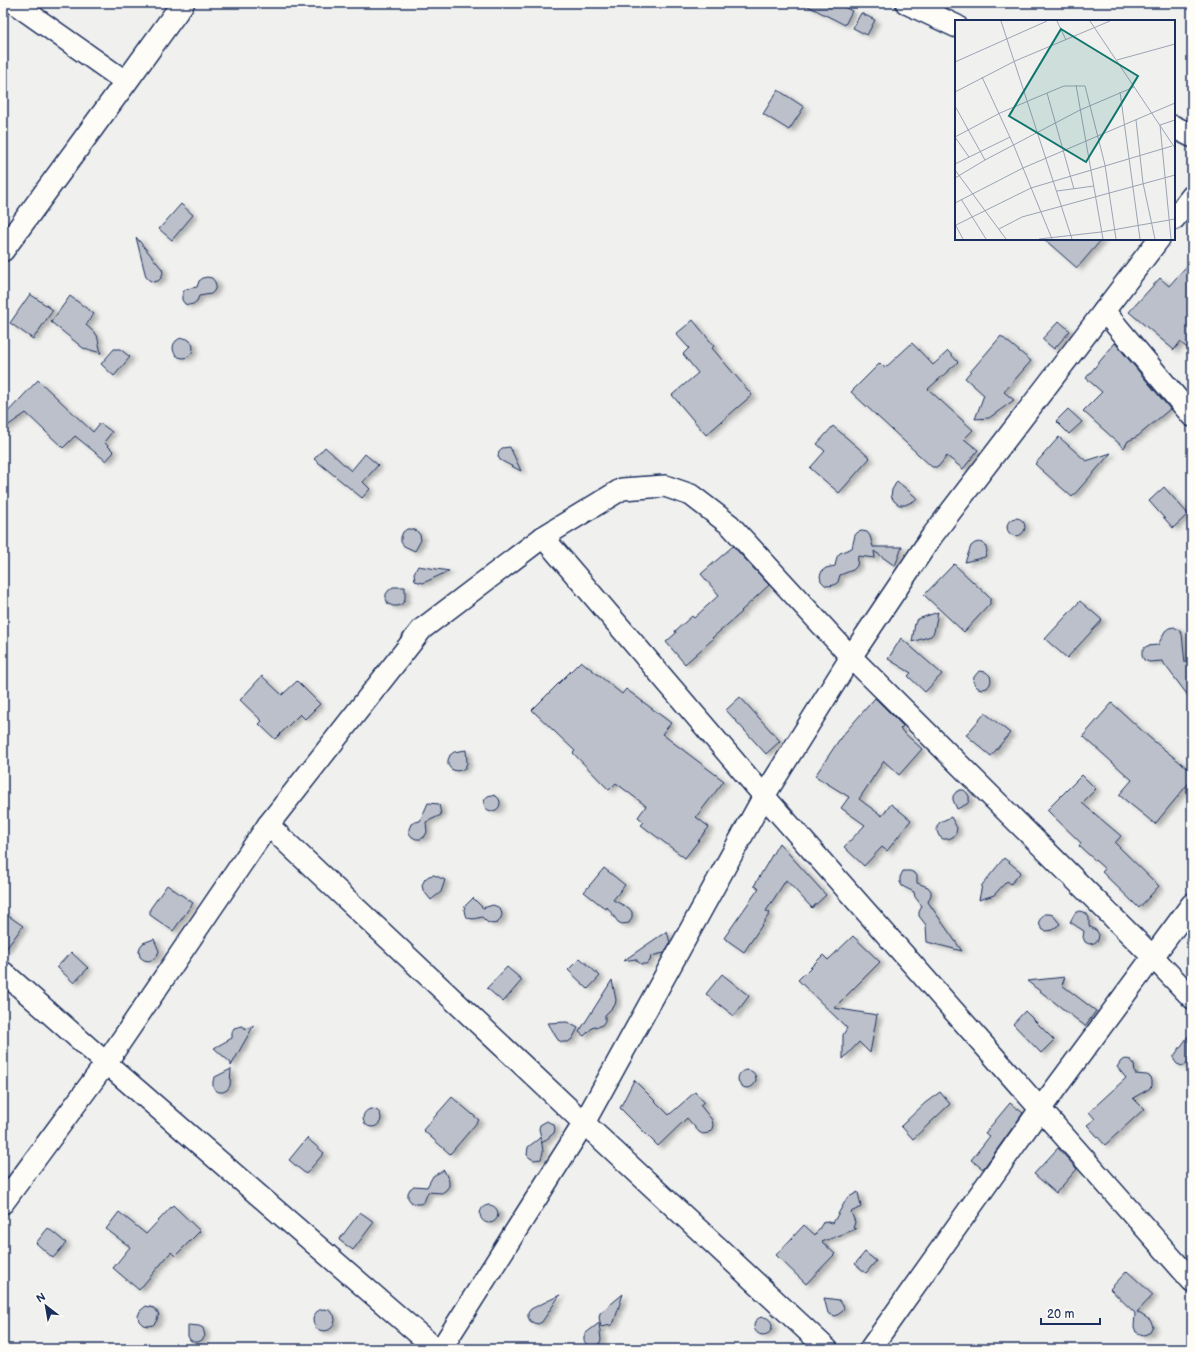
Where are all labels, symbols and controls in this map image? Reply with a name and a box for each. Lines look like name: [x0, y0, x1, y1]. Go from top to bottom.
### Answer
inset map: [955, 20, 1175, 240]
north arrow: [26, 1286, 66, 1326]
text: N: [34, 1290, 48, 1306]
scale bar: [1041, 1300, 1100, 1326]
text: 20 m: [1047, 1307, 1074, 1322]

